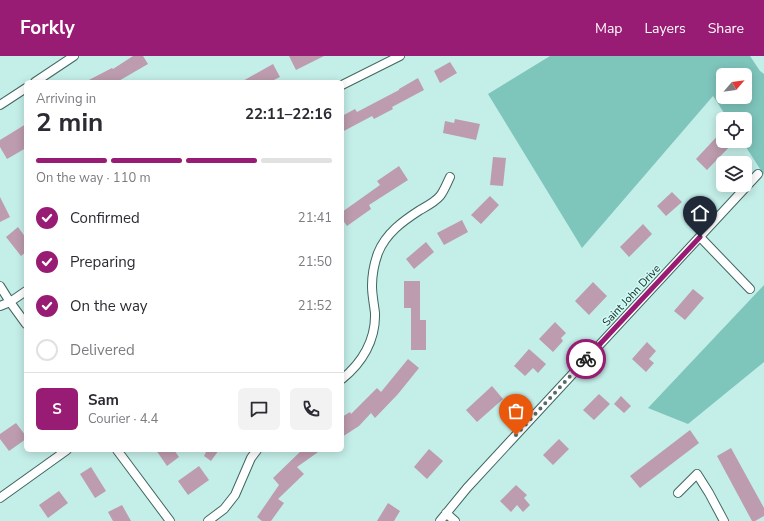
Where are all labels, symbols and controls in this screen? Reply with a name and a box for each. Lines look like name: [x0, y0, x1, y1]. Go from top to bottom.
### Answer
text: Forkly: [20, 15, 75, 41]
text: Map: [595, 19, 622, 38]
text: Layers: [644, 19, 686, 38]
text: Share: [708, 19, 744, 38]
north arrow: [716, 68, 752, 104]
map controls: [716, 68, 752, 192]
text: Arriving in: [36, 90, 96, 108]
text: 22:11–22:16: [245, 104, 332, 124]
text: 2 min: [36, 105, 103, 140]
button: locate: [716, 112, 752, 148]
button: layers: [716, 156, 752, 192]
text: On the way · 110 m: [36, 169, 151, 187]
pin: [683, 196, 717, 237]
icon: home: [689, 202, 711, 224]
icon: check: [36, 207, 58, 229]
text: Confirmed: [70, 208, 140, 228]
text: 21:41: [298, 209, 332, 227]
icon: check: [36, 251, 58, 273]
text: Preparing: [70, 252, 135, 272]
text: 21:50: [298, 253, 332, 271]
street label: Saint John Drive: [599, 261, 664, 329]
icon: check: [36, 295, 58, 317]
text: On the way: [70, 296, 148, 316]
text: 21:52: [298, 297, 332, 315]
courier: [566, 339, 606, 379]
text: Delivered: [70, 340, 135, 360]
icon: bike: [575, 348, 597, 370]
button: chat: [238, 388, 280, 430]
button: phone: [290, 388, 332, 430]
text: Sam: [88, 390, 119, 410]
pin: [499, 394, 533, 435]
text: S: [52, 399, 62, 419]
icon: bag: [505, 400, 527, 422]
text: Courier · 4.4: [88, 410, 158, 428]

